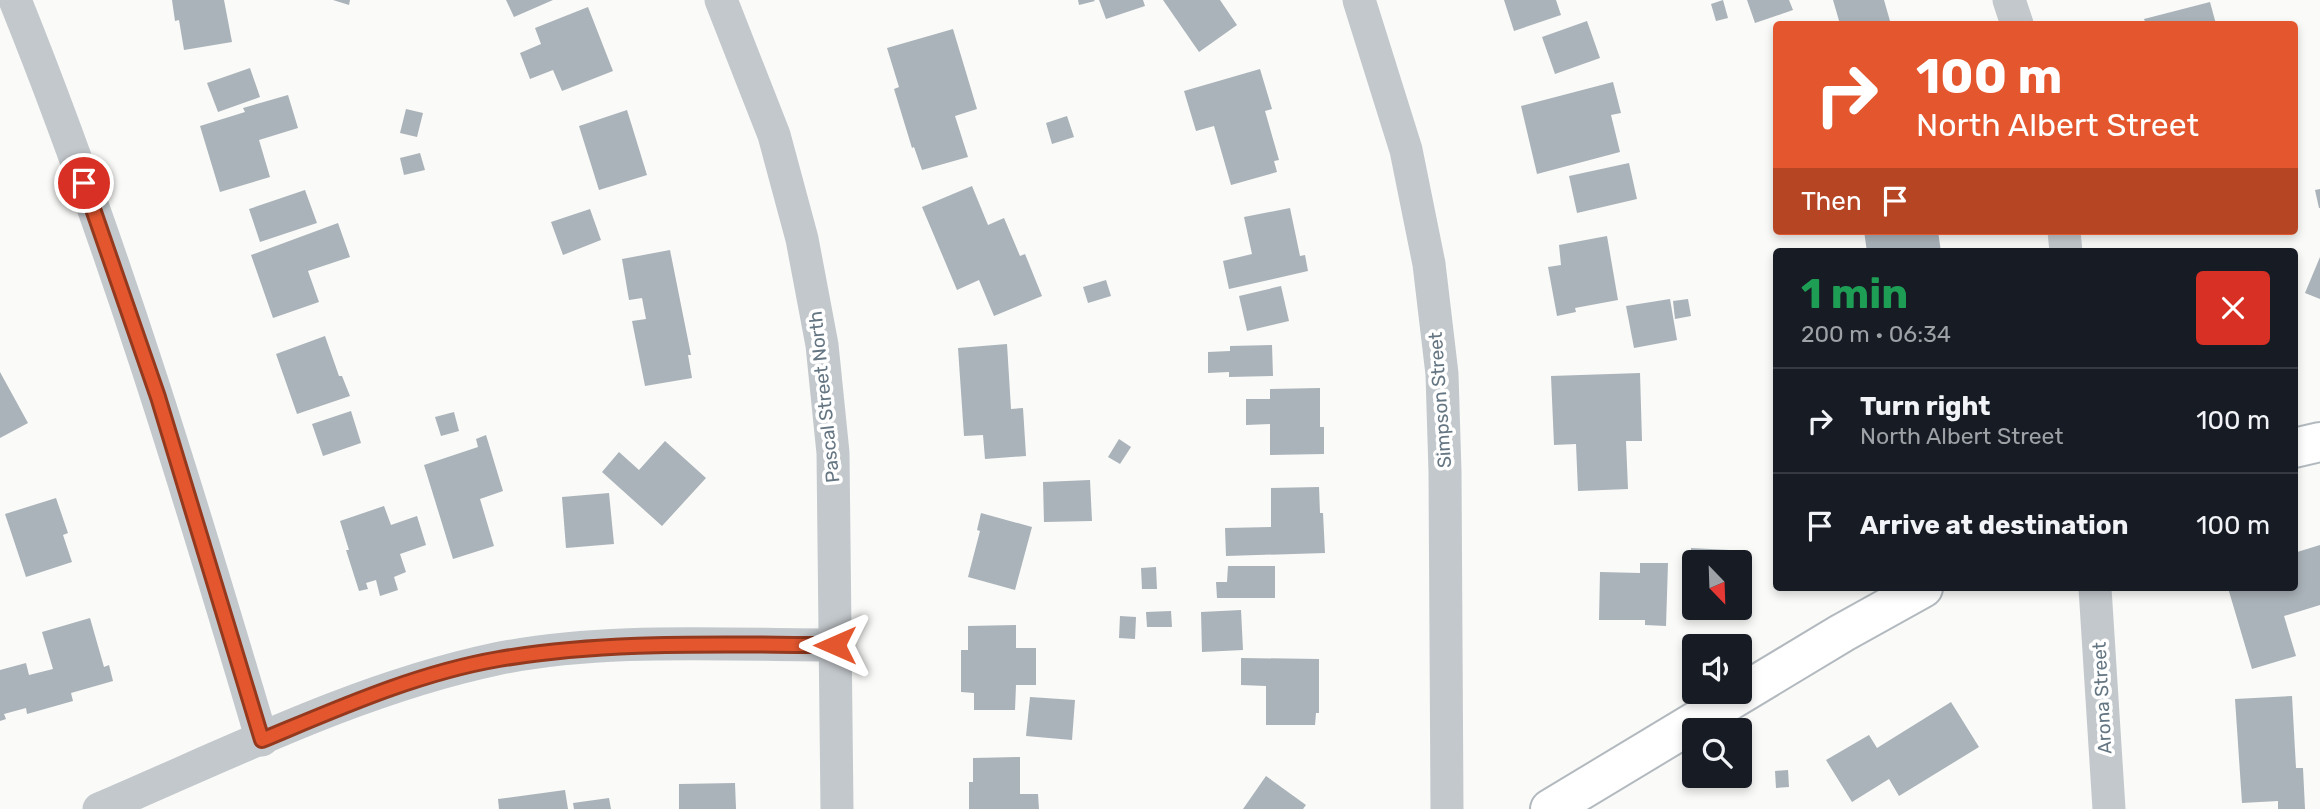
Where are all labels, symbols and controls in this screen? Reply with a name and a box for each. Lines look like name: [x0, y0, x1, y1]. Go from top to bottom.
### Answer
text: 100 m: [1916, 47, 2062, 105]
icon: right: [1801, 49, 1892, 140]
text: North Albert Street: [1916, 106, 2199, 144]
pin: [54, 153, 114, 213]
icon: arrive: [65, 164, 103, 202]
icon: arrive: [1876, 182, 1914, 220]
text: Then: [1801, 186, 1862, 217]
text: 1 min: [1801, 269, 1908, 319]
button: close: [2196, 271, 2270, 345]
street label: Pascal Street North: [804, 310, 844, 484]
text: 200 m · 06:34: [1801, 320, 1951, 348]
street label: Simpson Street: [1424, 331, 1456, 469]
text: Turn right: [1860, 391, 1990, 422]
icon: right: [1801, 402, 1839, 440]
text: 100 m: [2196, 405, 2270, 436]
text: North Albert Street: [1860, 422, 2063, 450]
icon: arrive: [1801, 507, 1839, 545]
text: Arrive at destination: [1860, 510, 2128, 541]
text: 100 m: [2196, 510, 2270, 541]
north arrow: [1682, 550, 1752, 620]
map controls: [1682, 550, 1752, 788]
position arrow: [798, 608, 872, 682]
button: sound: [1682, 634, 1752, 704]
street label: Arona Street: [2088, 641, 2116, 755]
button: search: [1682, 718, 1752, 788]

